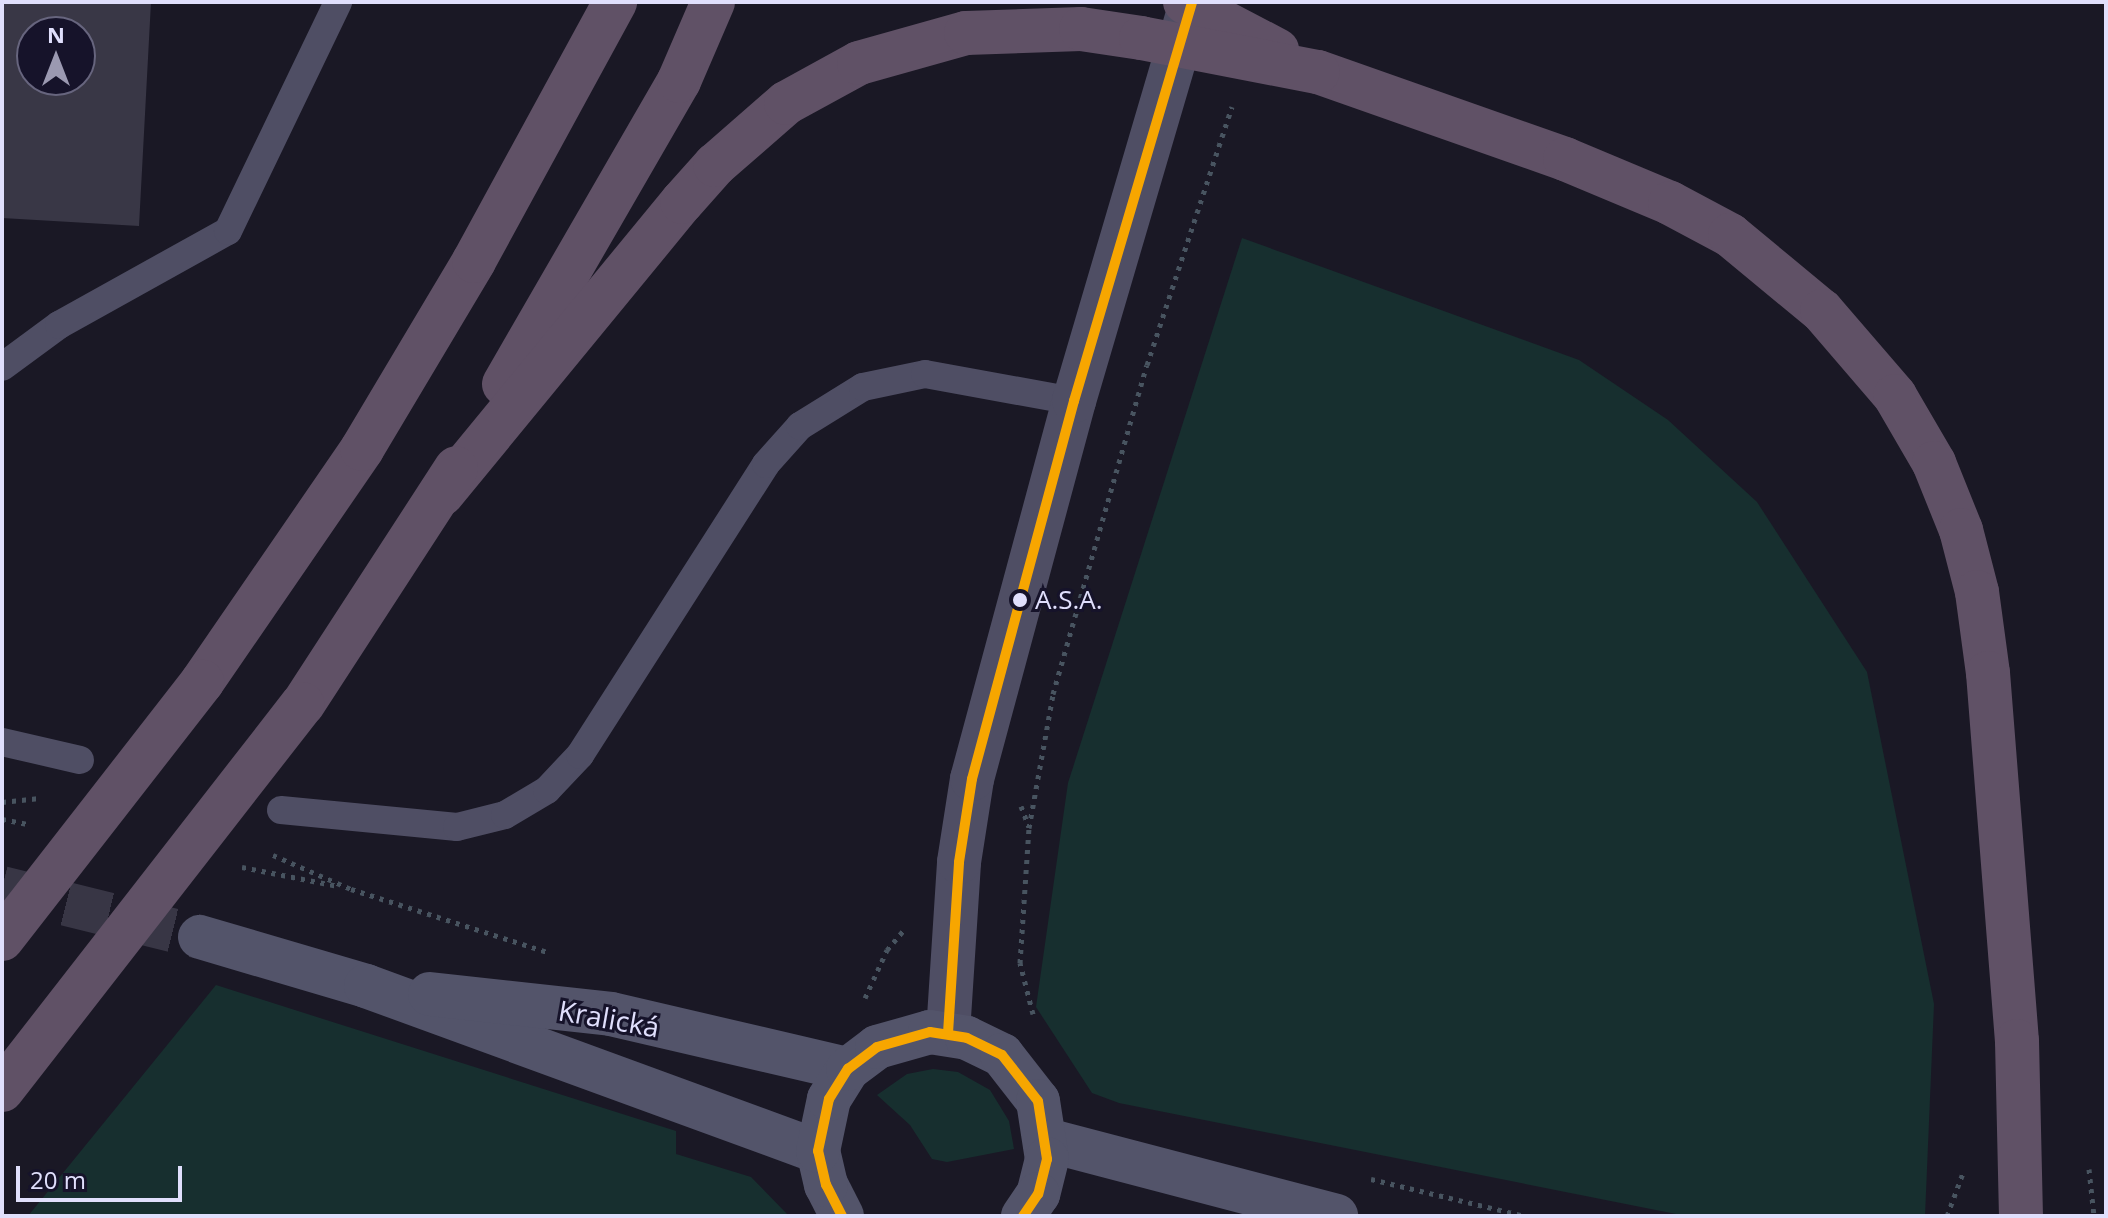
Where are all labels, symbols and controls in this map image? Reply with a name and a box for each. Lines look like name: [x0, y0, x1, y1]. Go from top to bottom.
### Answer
north arrow: [16, 16, 96, 96]
text: N: [47, 19, 65, 49]
place label: A.S.A.: [1035, 584, 1103, 616]
marker: A.S.A.: [1012, 592, 1028, 608]
street label: Kralická: [556, 993, 662, 1043]
scale bar: [20, 1150, 186, 1200]
text: 20 m: [30, 1163, 86, 1196]

